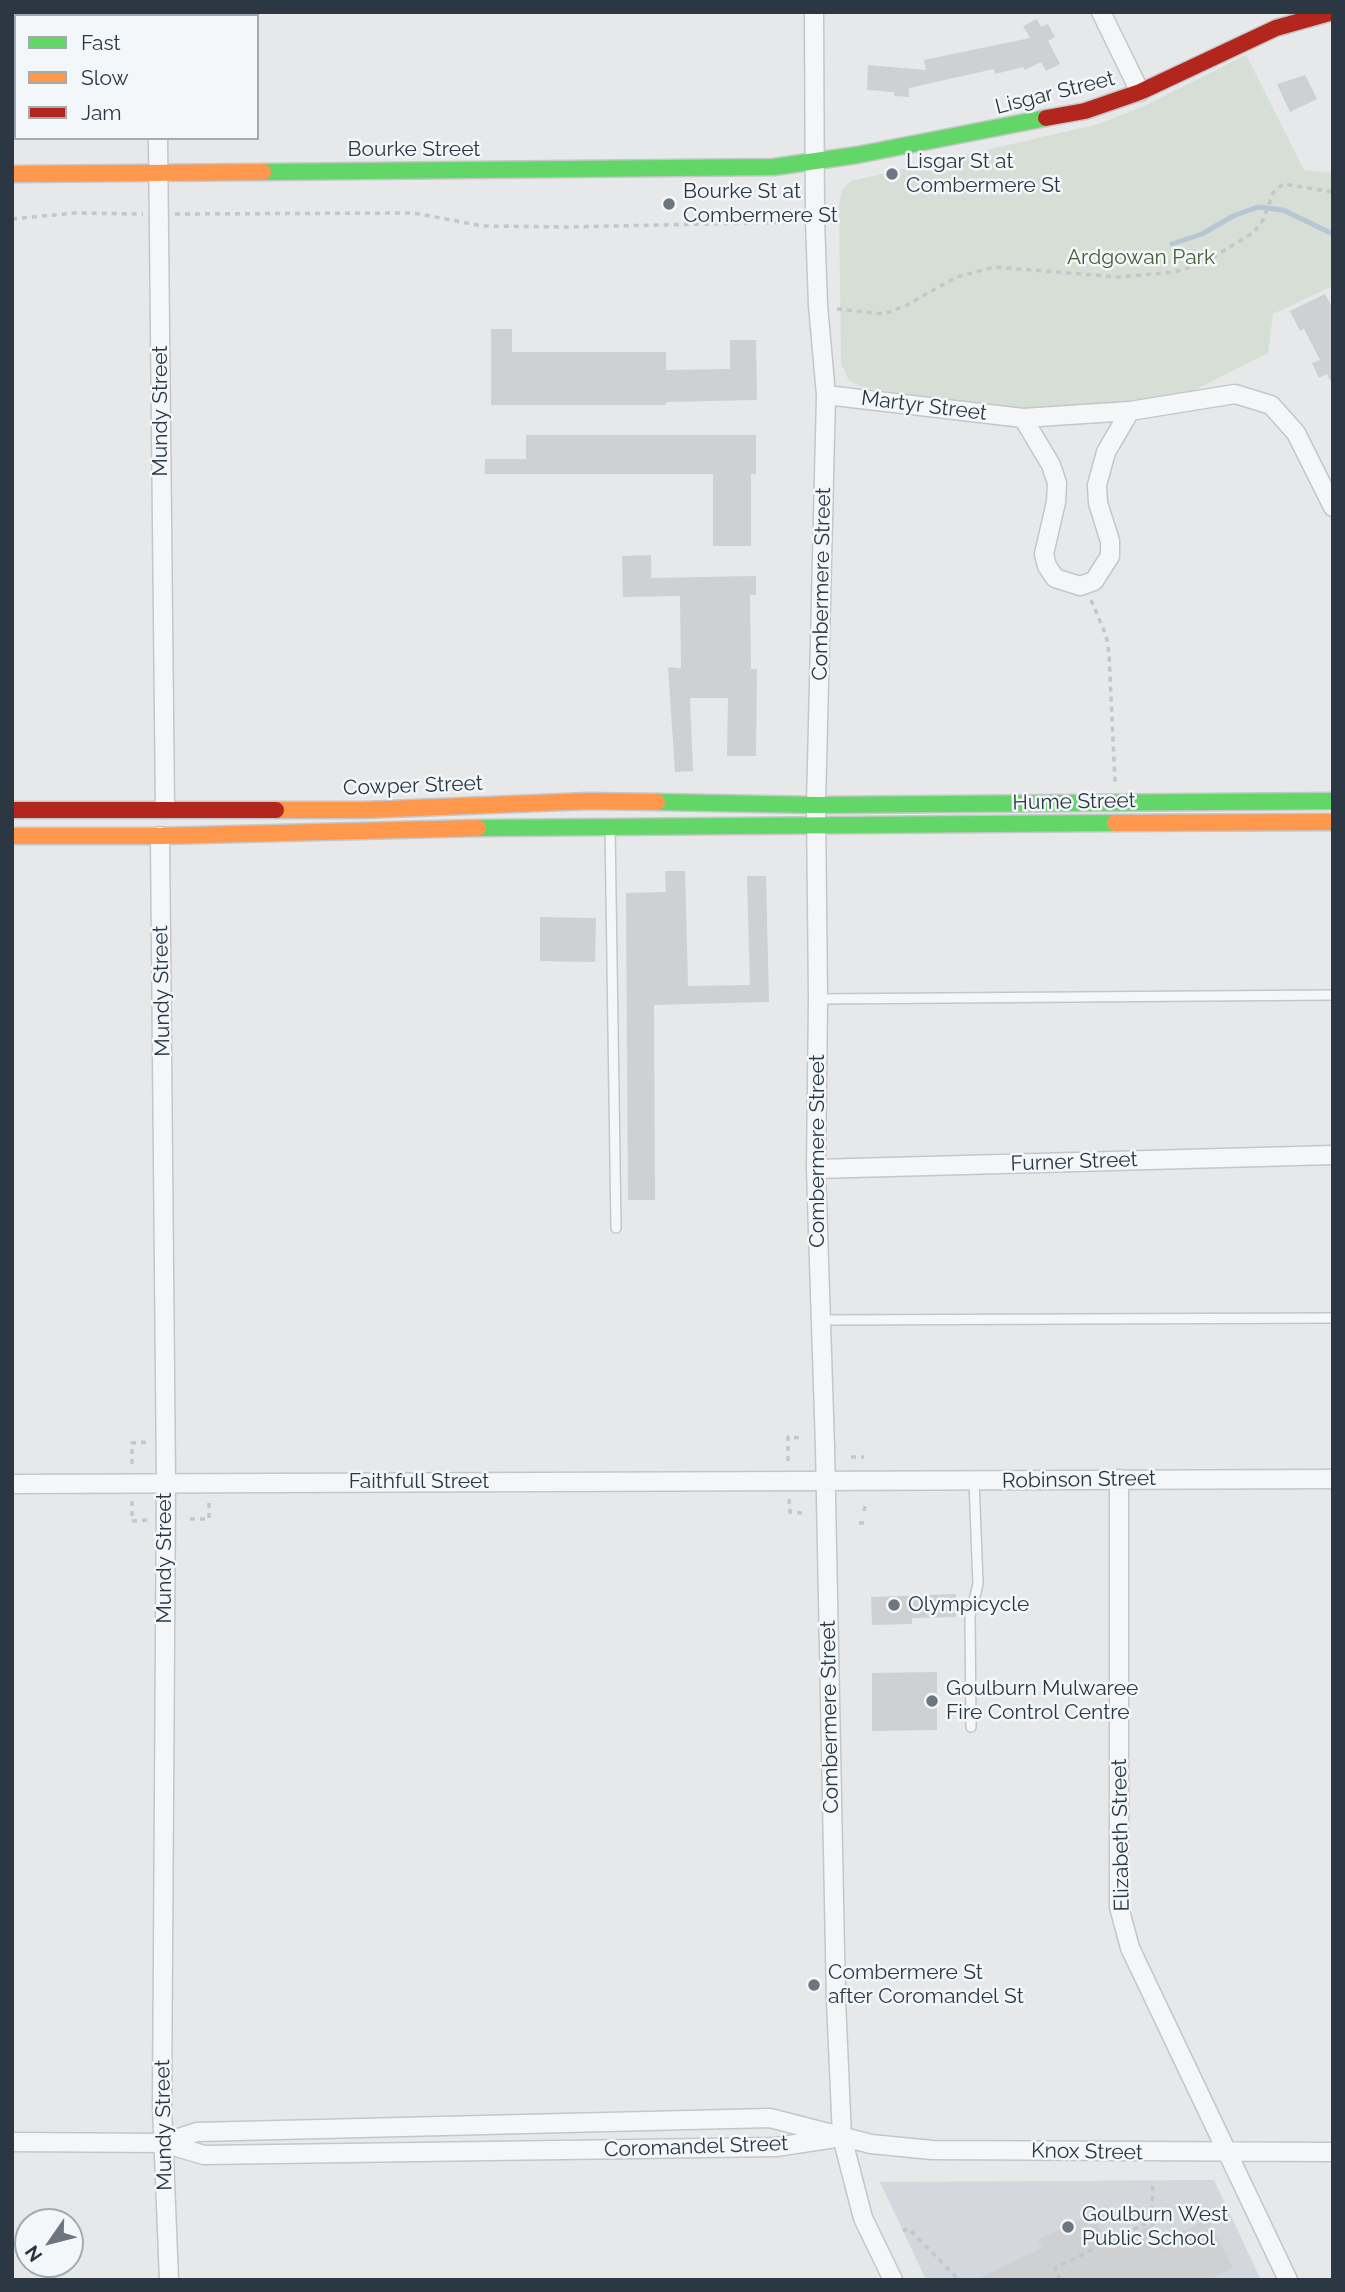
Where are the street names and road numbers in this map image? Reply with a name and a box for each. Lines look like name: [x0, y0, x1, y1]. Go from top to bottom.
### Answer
street label: Lisgar Street: [993, 66, 1117, 120]
street label: Bourke Street: [348, 137, 480, 163]
street label: Mundy Street: [148, 345, 174, 477]
street label: Martyr Street: [860, 386, 988, 426]
street label: Combermere Street: [808, 487, 836, 681]
street label: Cowper Street: [343, 771, 483, 801]
street label: Hume Street: [1012, 788, 1136, 816]
street label: Mundy Street: [148, 925, 176, 1057]
street label: Combermere Street: [805, 1054, 831, 1248]
street label: Furner Street: [1010, 1147, 1138, 1177]
street label: Robinson Street: [1002, 1466, 1156, 1494]
street label: Faithfull Street: [349, 1469, 489, 1495]
street label: Mundy Street: [152, 1492, 178, 1624]
street label: Combermere Street: [816, 1620, 844, 1814]
street label: Elizabeth Street: [1107, 1758, 1135, 1912]
street label: Mundy Street: [150, 2059, 178, 2191]
street label: Coromandel Street: [604, 2131, 788, 2163]
street label: Knox Street: [1031, 2138, 1143, 2166]

